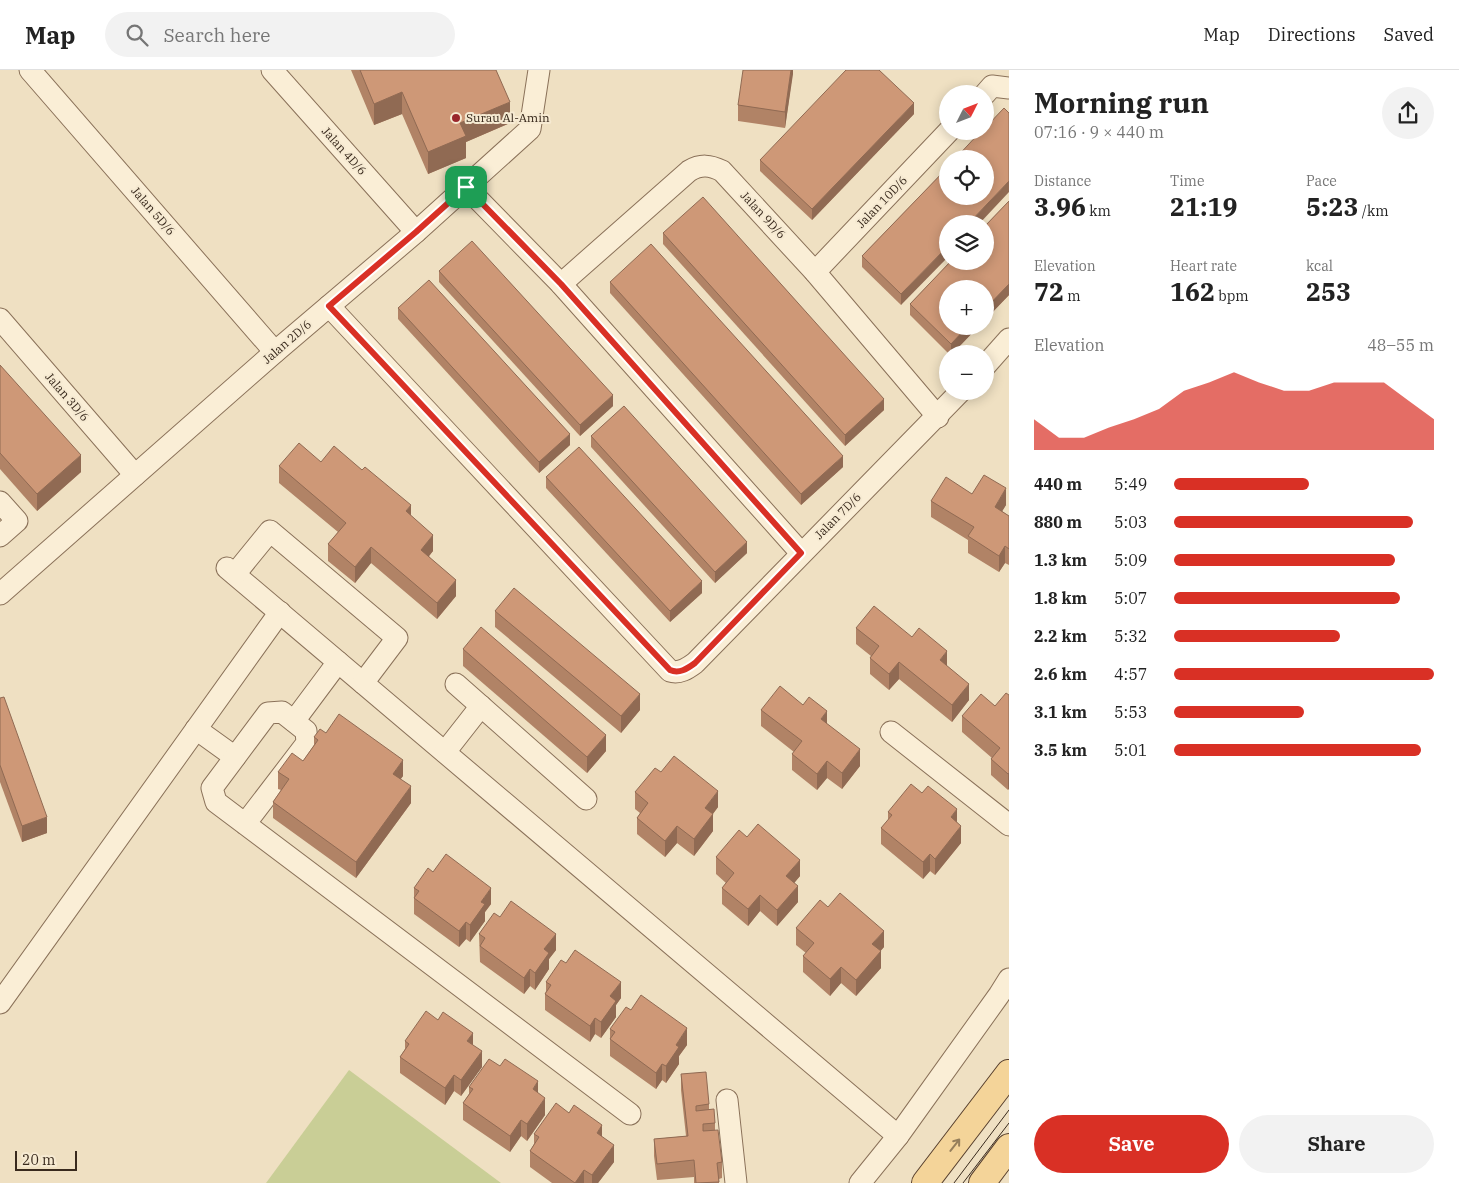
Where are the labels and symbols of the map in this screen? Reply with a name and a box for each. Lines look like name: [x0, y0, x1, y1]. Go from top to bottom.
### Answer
north arrow: [939, 85, 994, 140]
place label: Surau Al-Amin: [466, 110, 550, 125]
marker: Surau Al-Amin: [450, 112, 462, 124]
street label: Jalan 4D/6: [319, 123, 370, 178]
pin: [445, 166, 487, 208]
street label: Jalan 10D/6: [853, 172, 910, 231]
street label: Jalan 5D/6: [128, 183, 179, 238]
street label: Jalan 9D/6: [738, 188, 789, 242]
street label: Jalan 2D/6: [259, 316, 314, 367]
street label: Jalan 3D/6: [42, 369, 93, 424]
street label: Jalan 7D/6: [811, 489, 864, 542]
one-way arrow: [949, 1138, 960, 1151]
scale bar: [15, 1148, 78, 1171]

